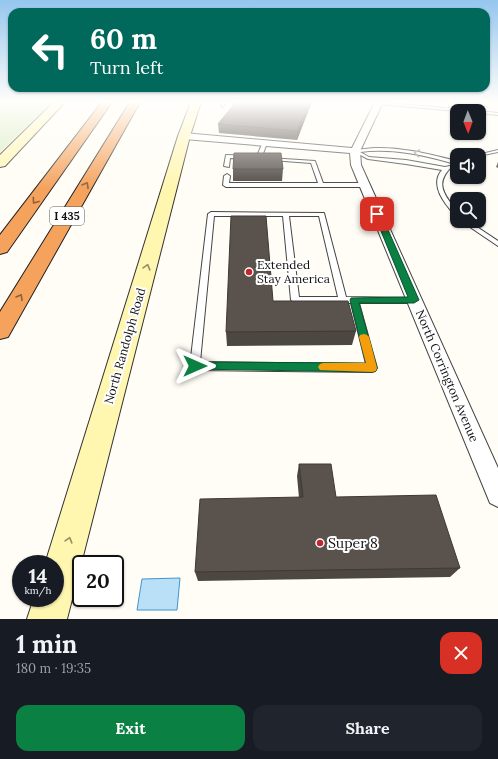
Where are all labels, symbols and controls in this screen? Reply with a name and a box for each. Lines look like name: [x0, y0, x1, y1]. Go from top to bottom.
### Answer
text: 60 m: [90, 21, 157, 57]
icon: left: [24, 24, 76, 76]
text: Turn left: [90, 56, 163, 79]
north arrow: [450, 104, 486, 140]
map controls: [450, 104, 486, 228]
button: sound: [450, 148, 486, 184]
one-way arrow: [414, 150, 420, 158]
one-way arrow: [81, 182, 88, 189]
button: search: [450, 192, 486, 228]
one-way arrow: [33, 197, 40, 204]
pin: [360, 197, 394, 231]
icon: arrive: [366, 203, 388, 225]
road number: I 435: [50, 207, 84, 225]
place label: Extended Stay America: [257, 257, 330, 286]
one-way arrow: [142, 264, 151, 271]
marker: Extended Stay America: [244, 267, 254, 277]
street label: North Randolph Road: [101, 286, 148, 406]
one-way arrow: [15, 294, 22, 301]
street label: North Corrington Avenue: [413, 307, 482, 445]
position arrow: [174, 345, 216, 387]
place label: Super 8: [328, 534, 378, 552]
one-way arrow: [65, 537, 73, 544]
marker: Super 8: [315, 538, 325, 548]
speed limit sign: 20: [72, 555, 124, 607]
text: 14: [28, 563, 48, 588]
text: km/h: [24, 584, 52, 597]
text: 1 min: [16, 629, 77, 660]
button: close: [440, 632, 482, 674]
text: 180 m · 19:35: [16, 660, 91, 677]
button: Exit: [16, 705, 245, 751]
button: Share: [253, 705, 482, 751]

